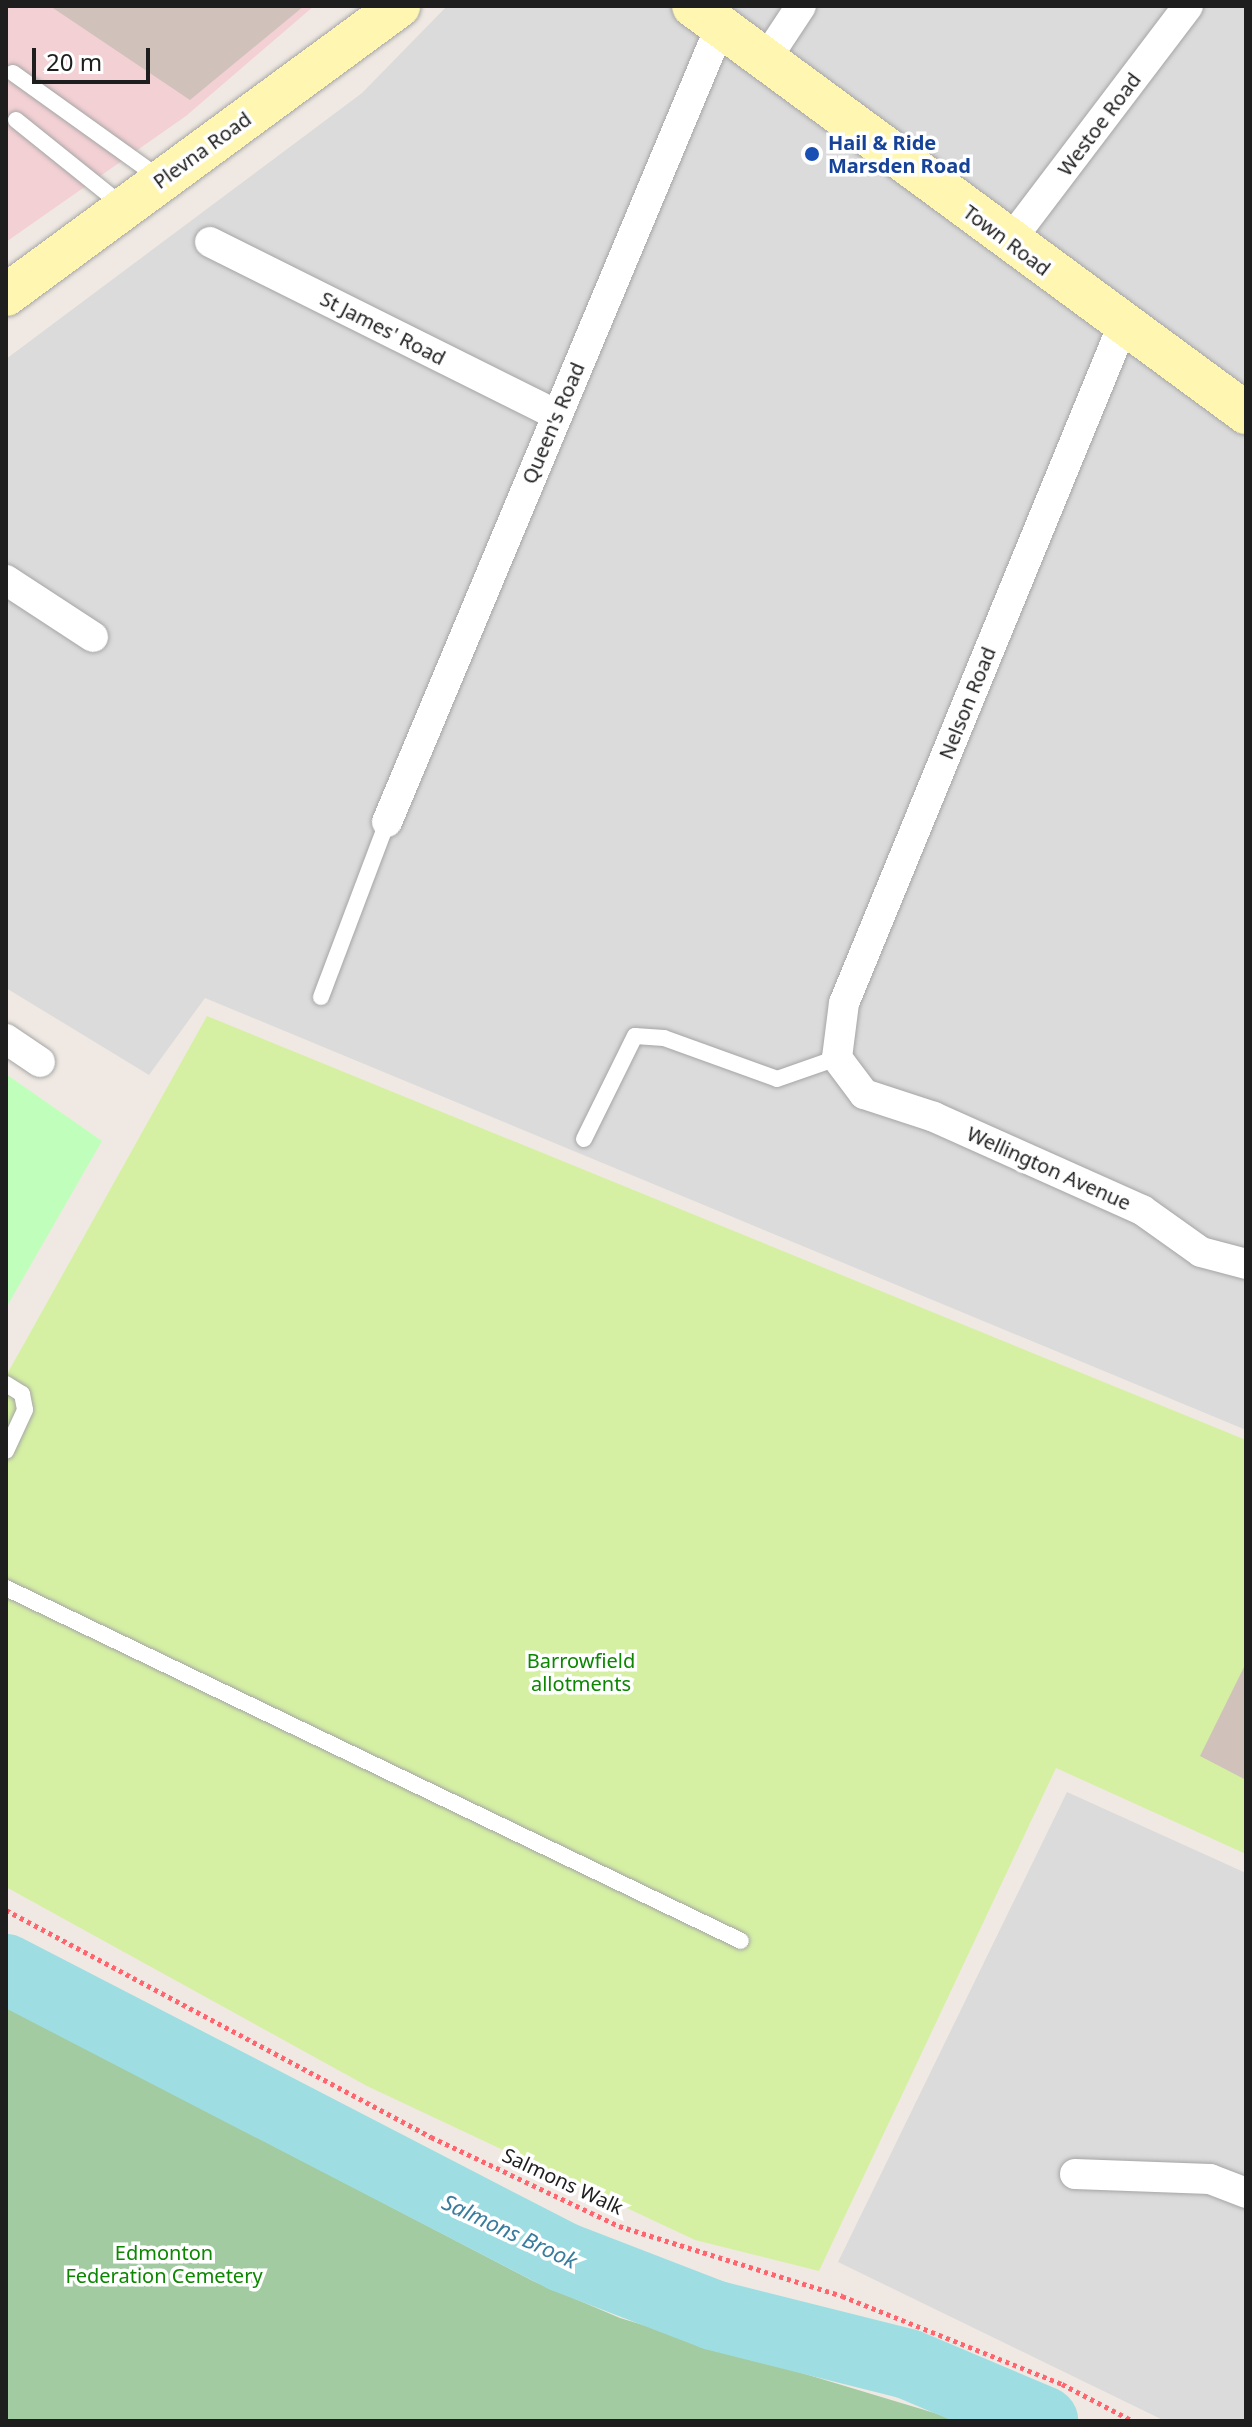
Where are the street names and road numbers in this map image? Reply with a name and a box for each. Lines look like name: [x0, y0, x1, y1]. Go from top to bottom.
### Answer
street label: Westoe Road: [1052, 68, 1146, 180]
street label: Plevna Road: [148, 106, 256, 194]
street label: Town Road: [959, 199, 1055, 281]
street label: St James' Road: [316, 286, 450, 370]
street label: Queen's Road: [517, 359, 589, 487]
street label: Nelson Road: [934, 643, 1000, 763]
street label: Wellington Avenue: [963, 1121, 1135, 1215]
street label: Salmons Walk: [499, 2143, 627, 2219]

